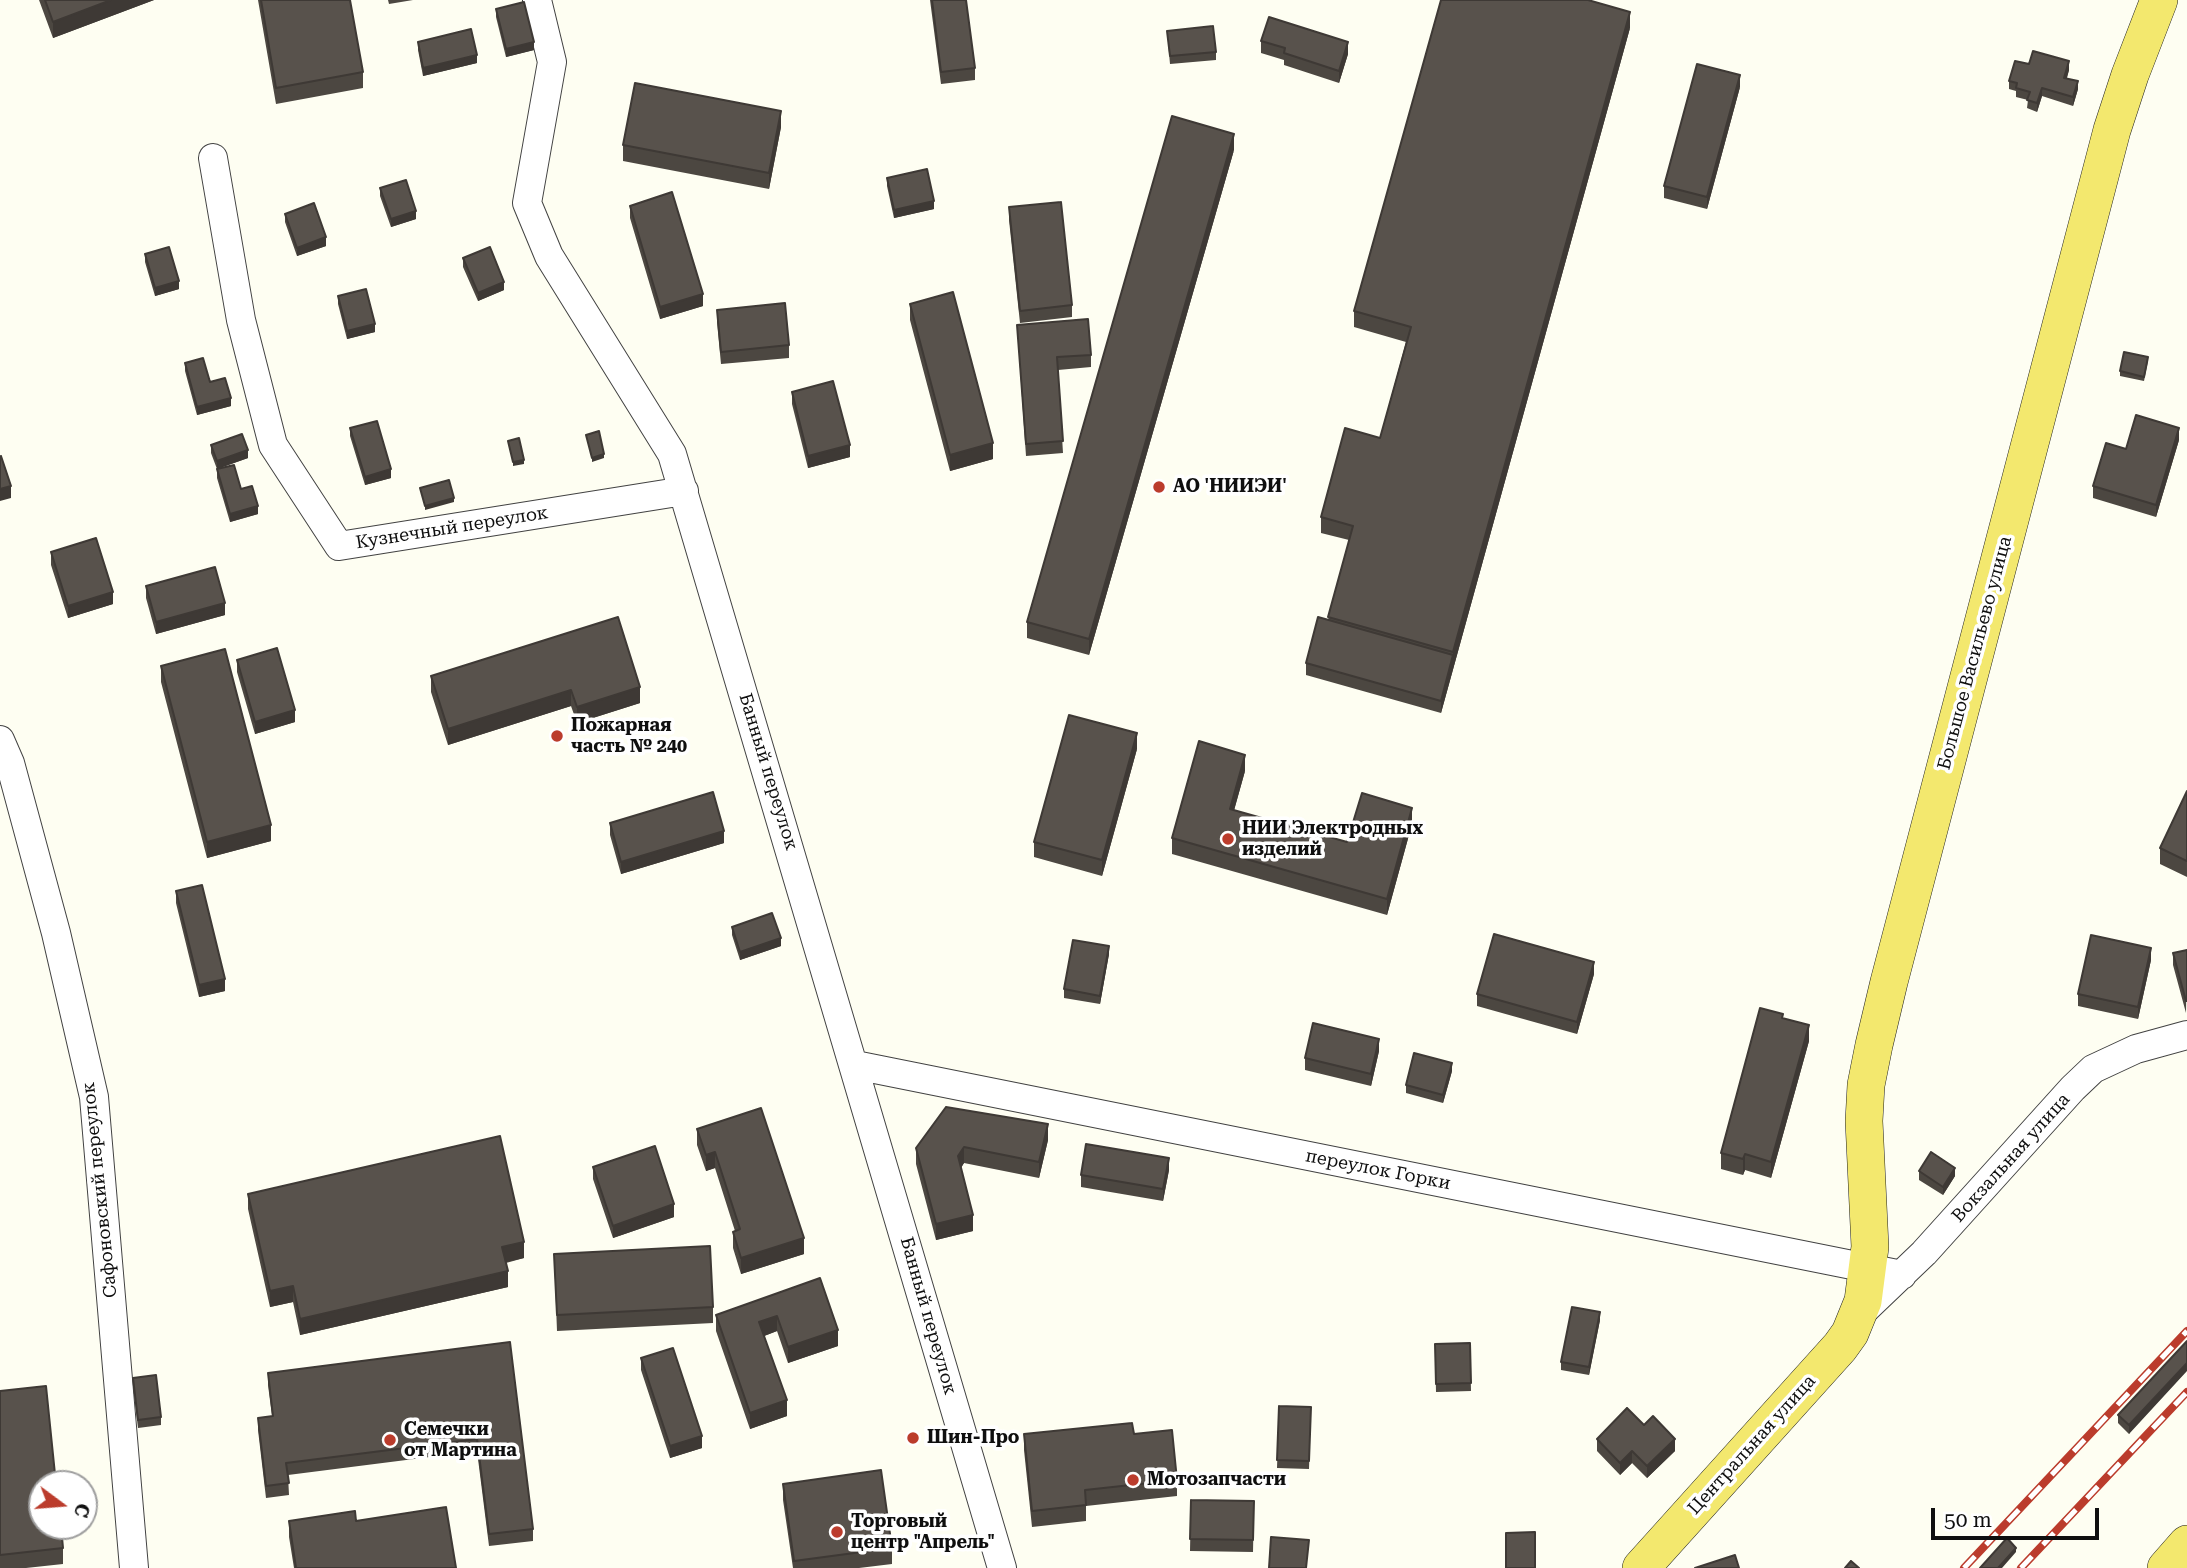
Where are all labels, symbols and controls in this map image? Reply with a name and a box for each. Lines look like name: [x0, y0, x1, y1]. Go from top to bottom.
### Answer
place label: АО 'НИИЭИ': [1173, 476, 1287, 498]
marker: АО 'НИИЭИ': [1151, 479, 1167, 495]
street label: Кузнечный переулок: [354, 502, 550, 554]
street label: Большое Васильево улица: [1933, 534, 2017, 772]
street label: Банный переулок: [734, 691, 802, 853]
place label: Пожарная часть № 240: [571, 715, 687, 758]
marker: Пожарная часть № 240: [549, 728, 565, 744]
place label: НИИ Электродных изделий: [1242, 818, 1423, 860]
marker: НИИ Электродных изделий: [1220, 831, 1236, 847]
street label: Сафоновский переулок: [78, 1081, 122, 1299]
street label: Вокзальная улица: [1947, 1089, 2075, 1227]
street label: переулок Горки: [1304, 1145, 1452, 1195]
street label: Банный переулок: [895, 1235, 961, 1397]
street label: Центральная улица: [1684, 1371, 1820, 1519]
place label: Семечки от Мартина: [404, 1419, 517, 1462]
place label: Шин-Про: [927, 1427, 1019, 1449]
marker: Шин-Про: [905, 1430, 921, 1446]
marker: Семечки от Мартина: [382, 1432, 398, 1448]
place label: Мотозапчасти: [1147, 1469, 1286, 1491]
north arrow: [28, 1470, 98, 1540]
marker: Мотозапчасти: [1125, 1472, 1141, 1488]
scale bar: [1935, 1494, 2103, 1538]
text: С: [69, 1501, 95, 1520]
text: 50 m: [1944, 1508, 1992, 1532]
place label: Торговый центр "Апрель": [851, 1511, 995, 1554]
marker: Торговый центр "Апрель": [829, 1524, 845, 1540]

